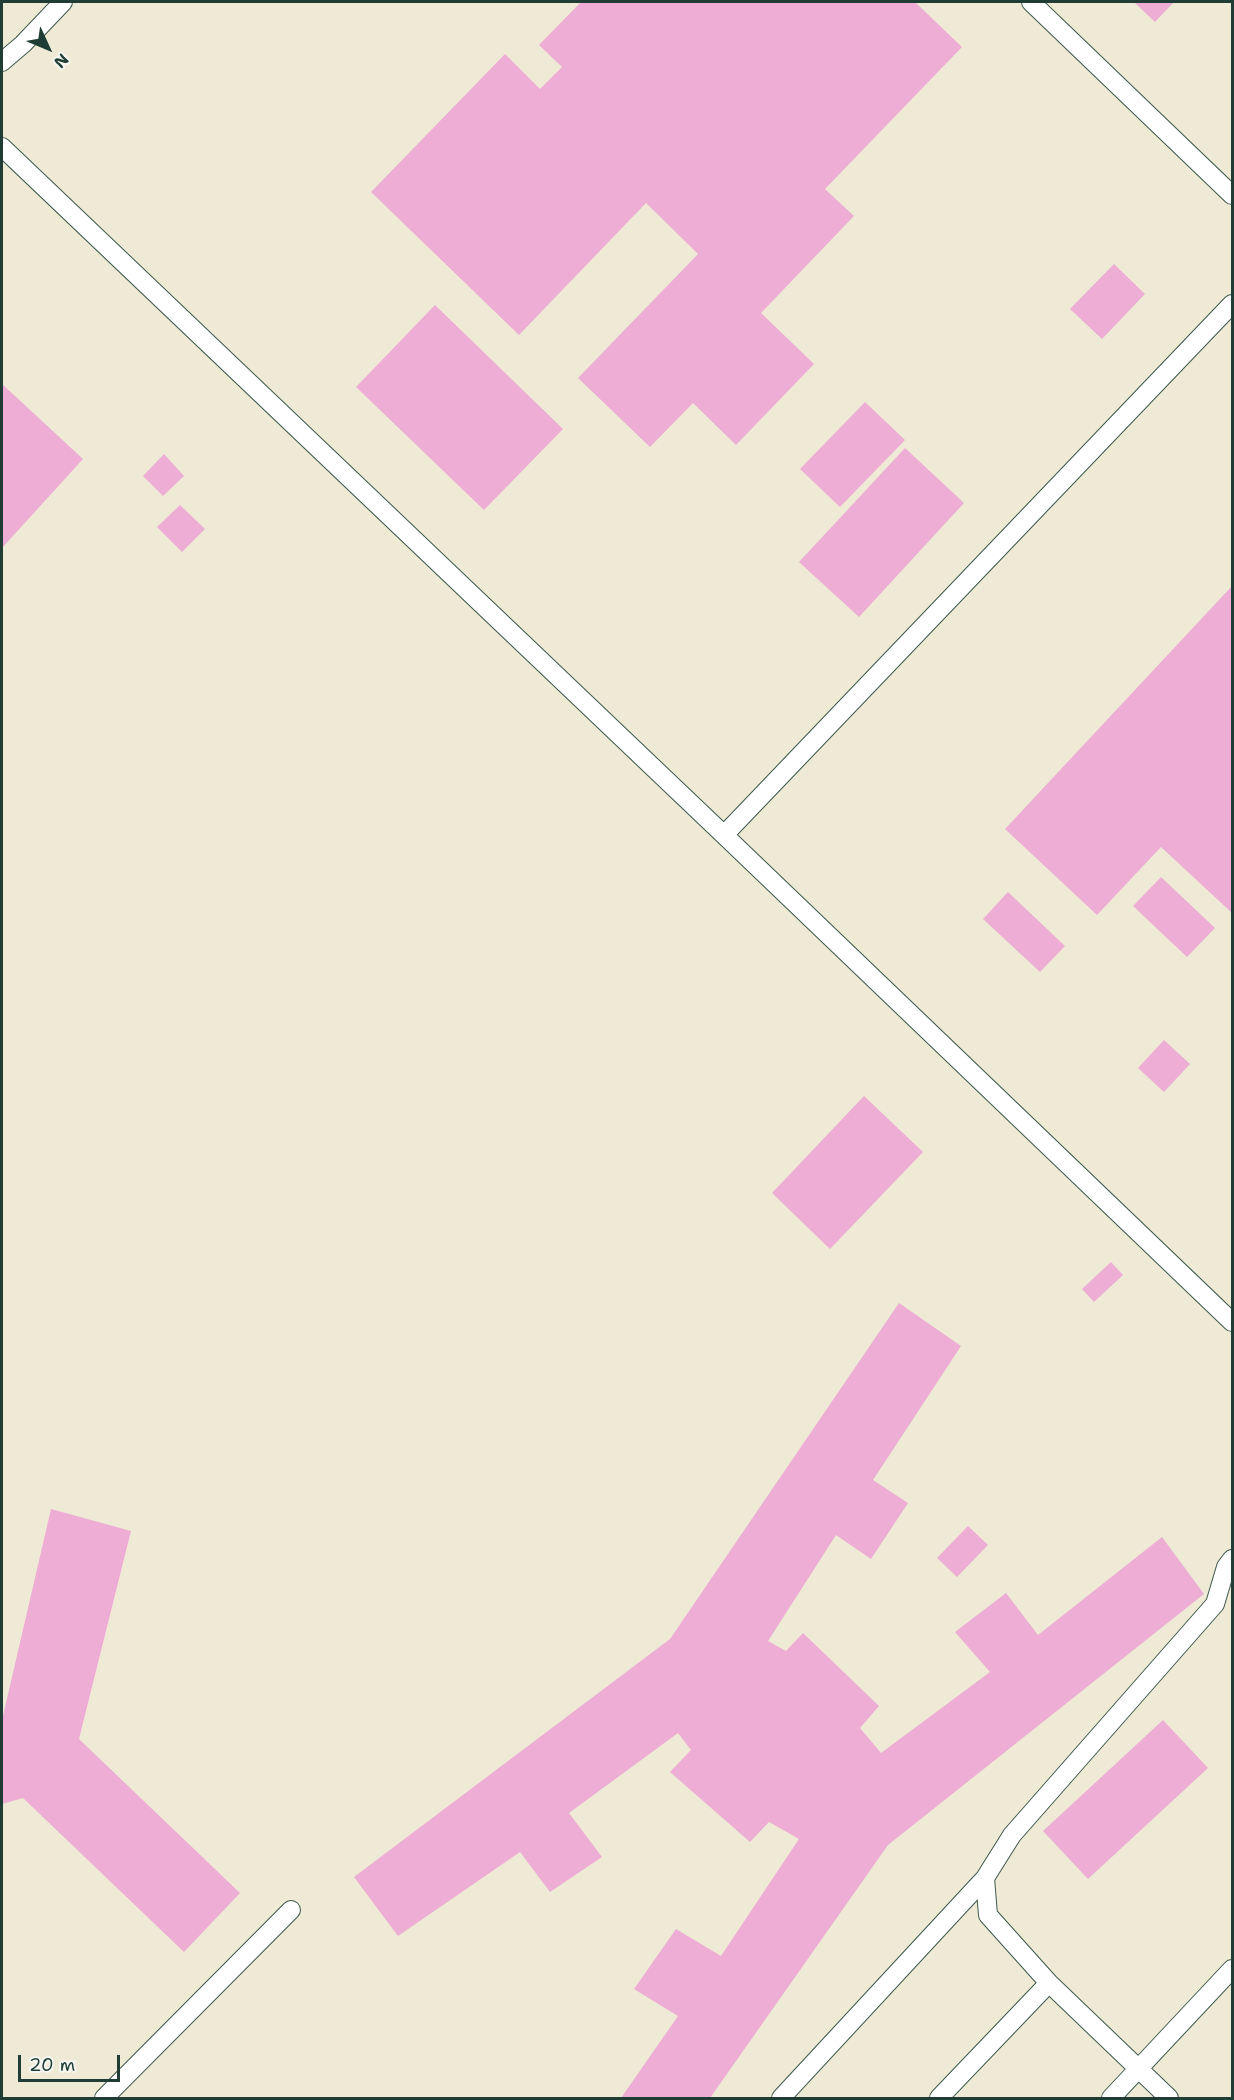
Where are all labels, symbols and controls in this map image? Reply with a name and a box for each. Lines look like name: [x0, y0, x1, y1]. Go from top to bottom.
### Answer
north arrow: [18, 18, 78, 78]
text: N: [49, 49, 73, 73]
scale bar: [21, 2043, 123, 2081]
text: 20 m: [29, 2053, 75, 2077]

